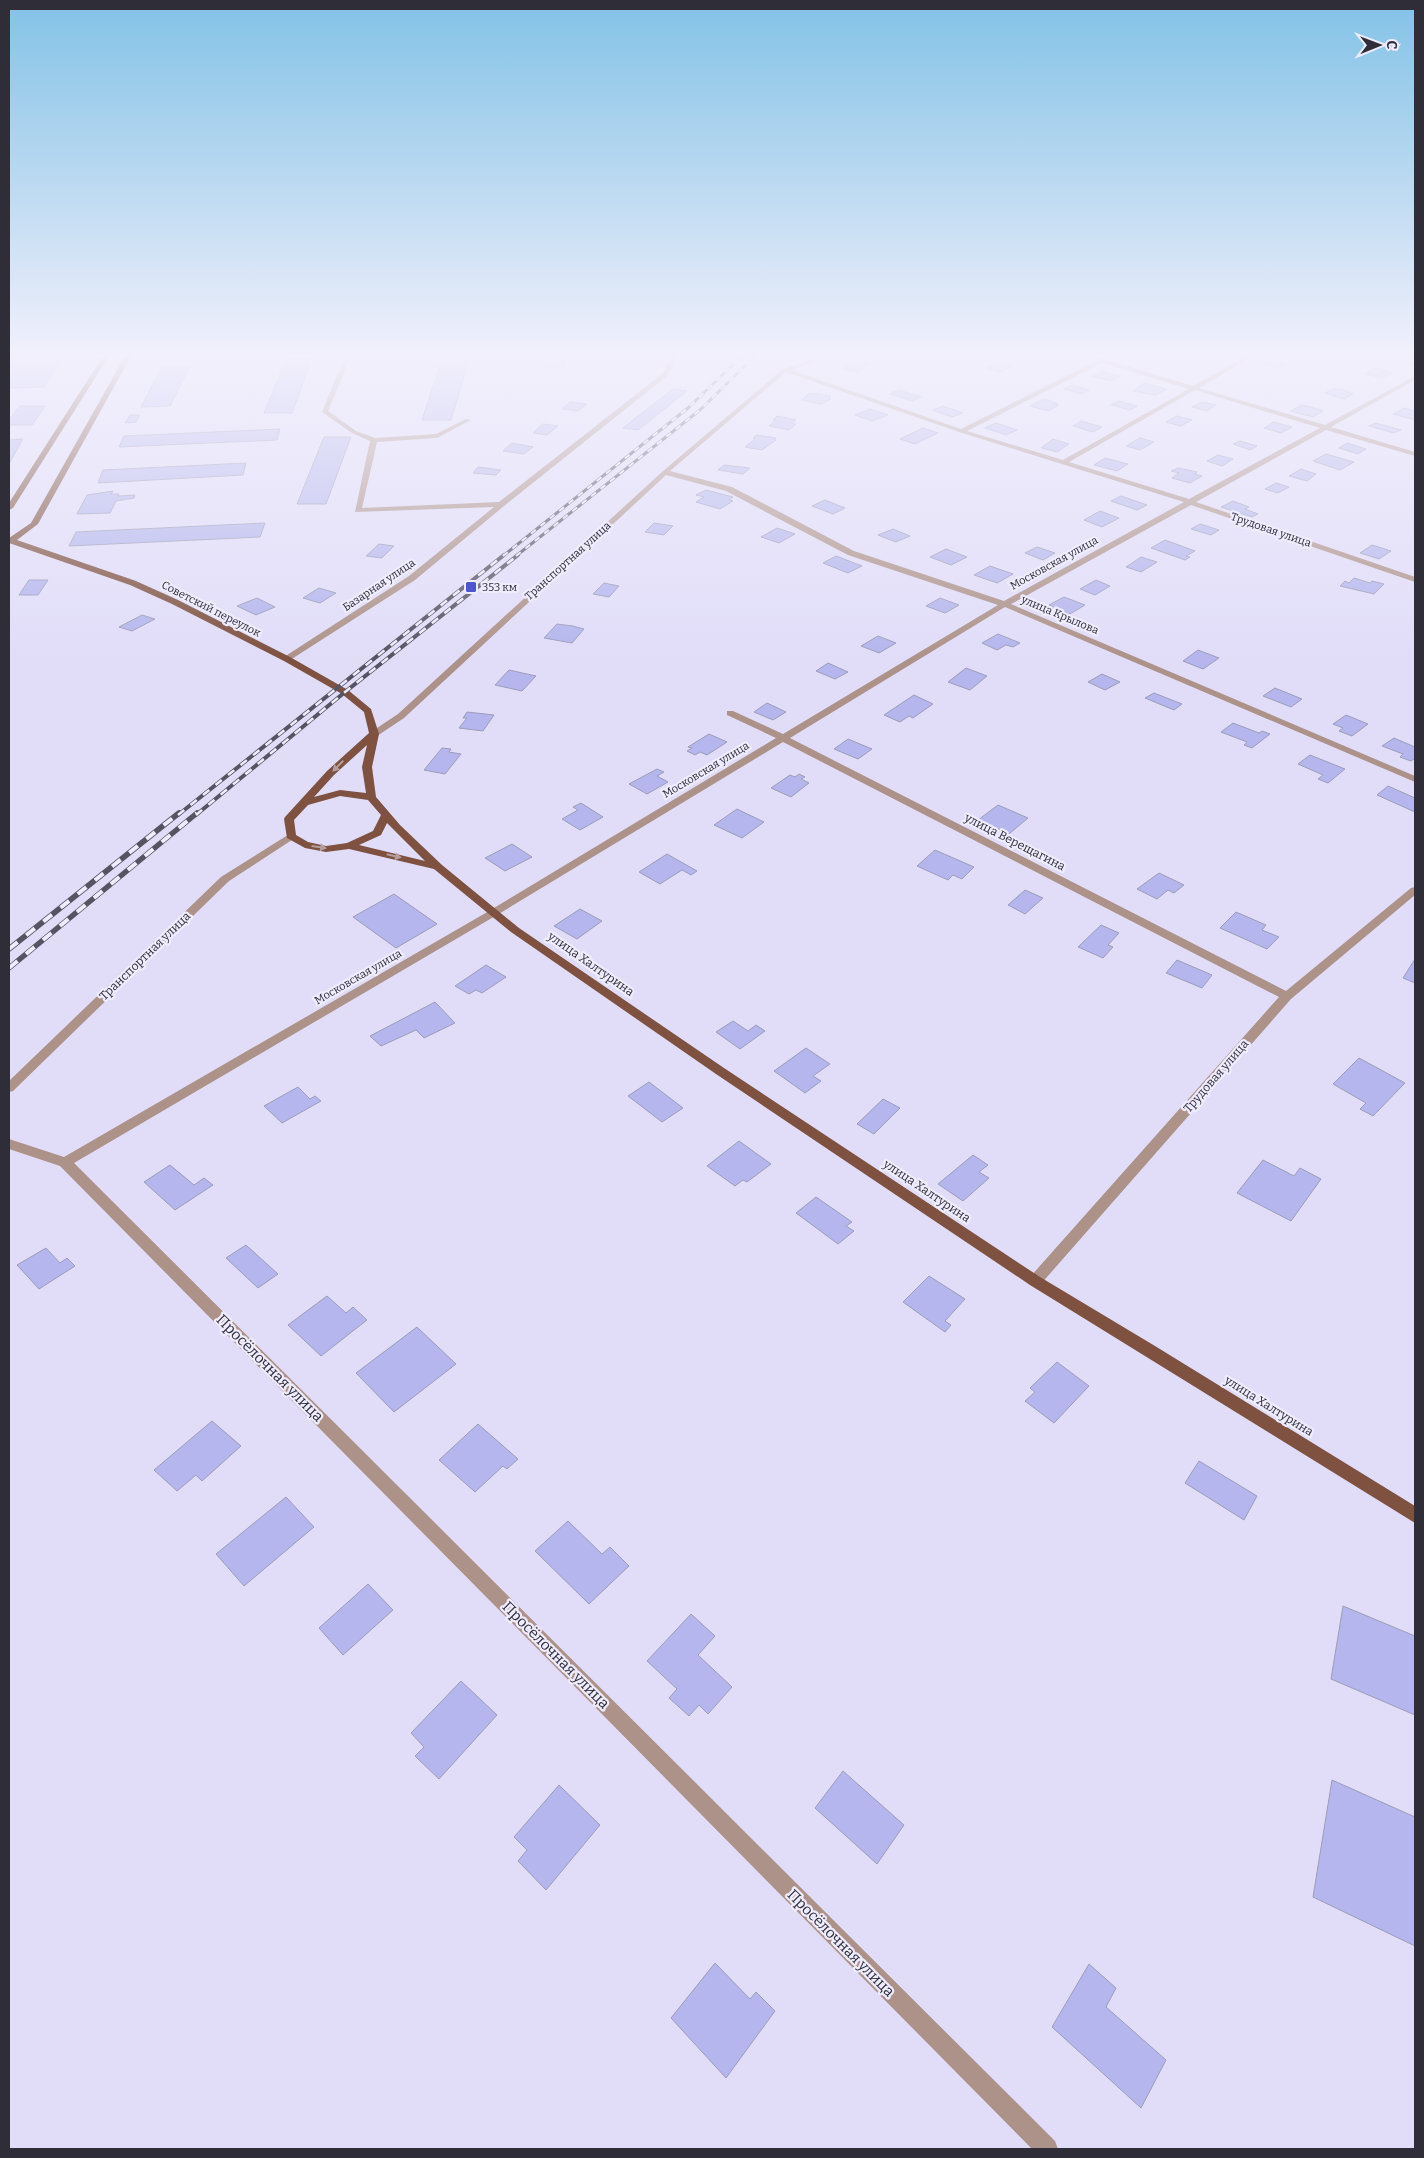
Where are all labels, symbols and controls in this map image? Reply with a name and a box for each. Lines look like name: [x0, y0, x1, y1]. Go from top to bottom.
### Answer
north arrow: [1354, 20, 1404, 70]
text: С: [1383, 40, 1400, 49]
street label: Трудовая улица: [1229, 510, 1313, 550]
street label: Транспортная улица: [522, 519, 614, 603]
street label: Московская улица: [1008, 533, 1100, 593]
street label: Базарная улица: [340, 556, 418, 614]
street label: Советский переулок: [159, 578, 263, 640]
marker: 353 км: [464, 580, 478, 594]
place label: 353 км: [482, 581, 517, 594]
street label: улица Крылова: [1018, 592, 1101, 637]
street label: Московская улица: [660, 739, 752, 801]
one-way arrow: [332, 759, 344, 771]
street label: улица Верещагина: [961, 810, 1068, 874]
one-way arrow: [311, 843, 327, 851]
one-way arrow: [386, 852, 401, 860]
street label: Транспортная улица: [97, 909, 194, 1003]
street label: улица Халтурина: [545, 929, 637, 999]
street label: Московская улица: [312, 947, 404, 1007]
street label: Трудовая улица: [1181, 1036, 1252, 1115]
street label: улица Халтурина: [880, 1156, 973, 1225]
street label: Просёлочная улица: [213, 1311, 327, 1425]
street label: улица Халтурина: [1221, 1373, 1316, 1439]
street label: Просёлочная улица: [499, 1598, 613, 1712]
street label: Просёлочная улица: [784, 1886, 898, 2000]

